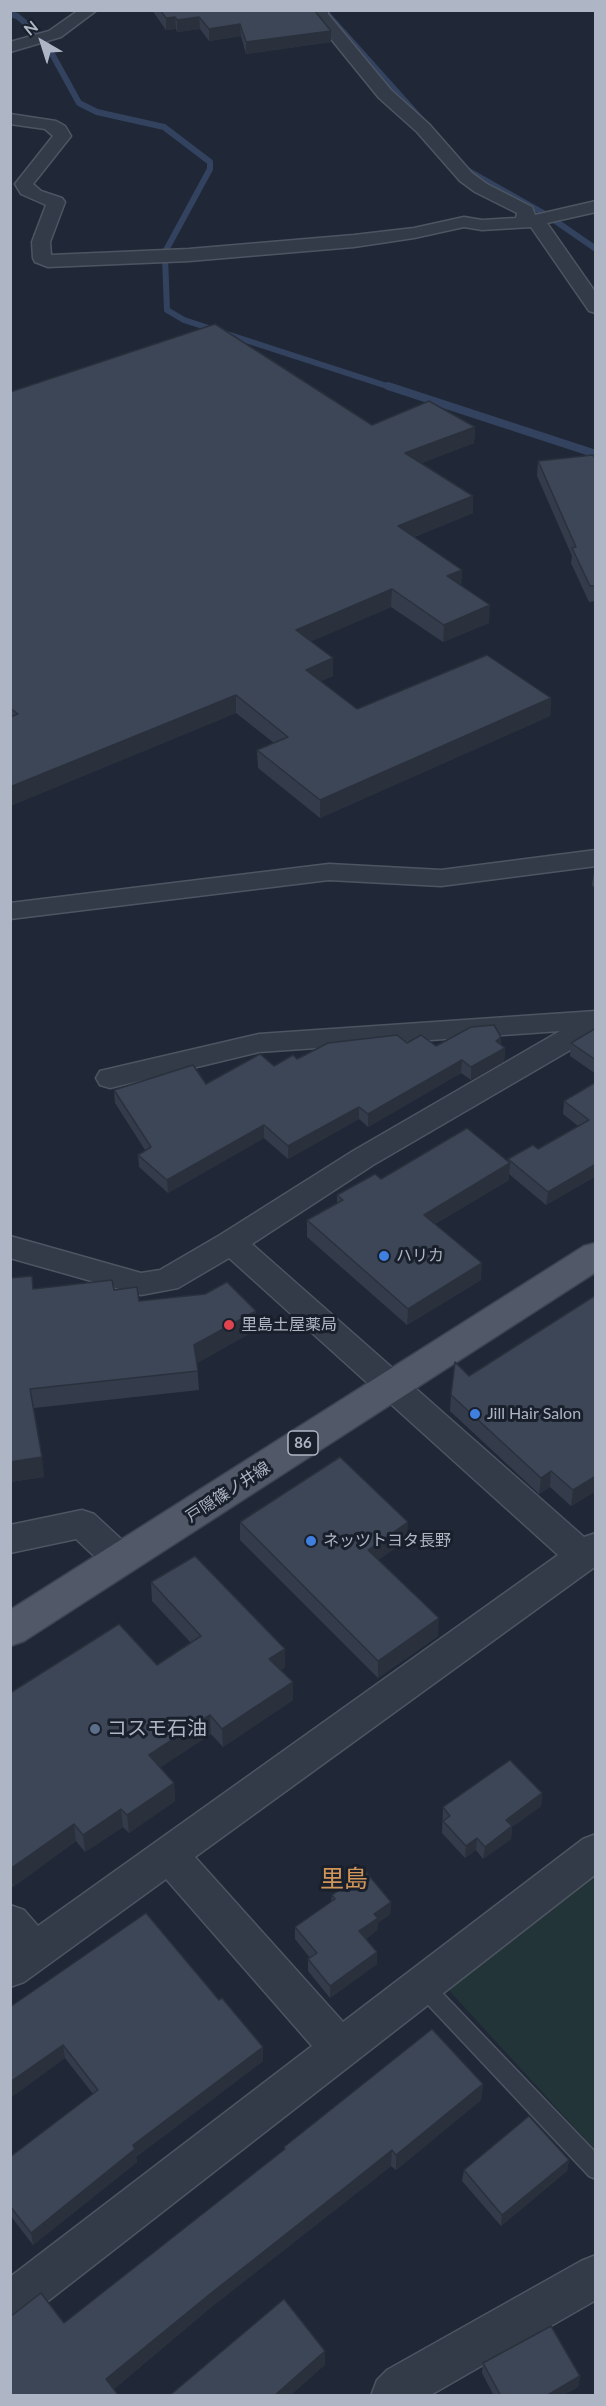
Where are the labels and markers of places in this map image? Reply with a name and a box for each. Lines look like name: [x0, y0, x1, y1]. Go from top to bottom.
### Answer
place label: ハリカ: [396, 1246, 444, 1266]
marker: ハリカ: [377, 1249, 391, 1263]
place label: 里島土屋薬局: [241, 1315, 337, 1335]
marker: 里島土屋薬局: [222, 1318, 236, 1332]
place label: Jill Hair Salon: [487, 1404, 581, 1424]
marker: Jill Hair Salon: [468, 1407, 482, 1421]
place label: ネッツトヨタ長野: [323, 1531, 451, 1551]
marker: ネッツトヨタ長野: [304, 1534, 318, 1548]
place label: コスモ石油: [107, 1717, 207, 1741]
marker: コスモ石油: [88, 1722, 102, 1736]

